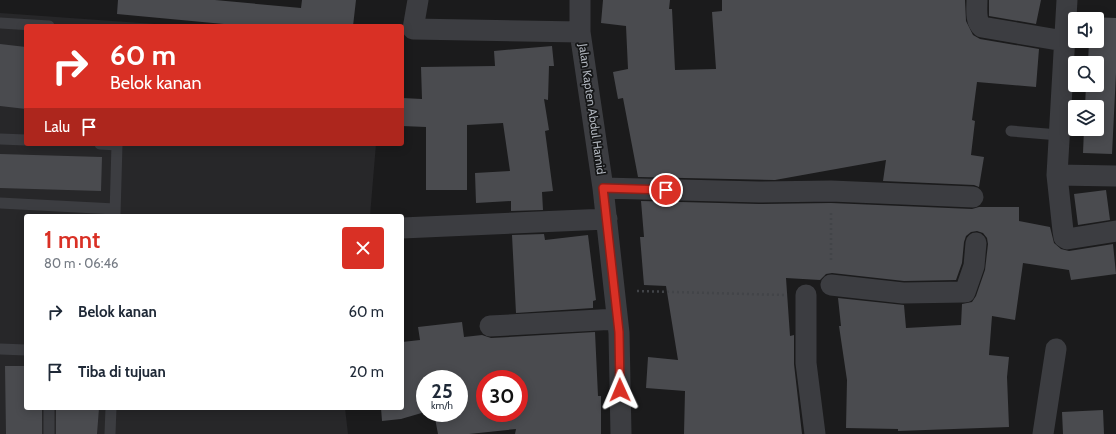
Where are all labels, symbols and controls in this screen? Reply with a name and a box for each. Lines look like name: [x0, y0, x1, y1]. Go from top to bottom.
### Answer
map controls: [1068, 12, 1104, 136]
button: sound: [1068, 12, 1104, 48]
text: 60 m: [110, 38, 176, 72]
icon: right: [44, 40, 96, 92]
street label: Jalan Kapten Abdul Hamid: [576, 42, 609, 175]
button: search: [1068, 56, 1104, 92]
text: Belok kanan: [110, 72, 202, 94]
button: layers: [1068, 100, 1104, 136]
icon: arrive: [78, 116, 100, 138]
text: Lalu: [44, 118, 70, 136]
pin: [649, 173, 683, 207]
icon: arrive: [655, 179, 677, 201]
text: 1 mnt: [44, 225, 100, 254]
button: close: [342, 227, 384, 269]
text: 80 m · 06:46: [44, 255, 118, 271]
icon: right: [44, 301, 66, 323]
text: Belok kanan: [78, 303, 157, 321]
text: 60 m: [348, 303, 384, 321]
icon: arrive: [44, 361, 66, 383]
text: Tiba di tujuan: [78, 363, 166, 381]
text: 20 m: [349, 363, 384, 381]
position arrow: [599, 369, 641, 411]
speed limit sign: 30: [476, 370, 528, 422]
text: 25: [431, 379, 453, 403]
text: km/h: [431, 399, 453, 412]

